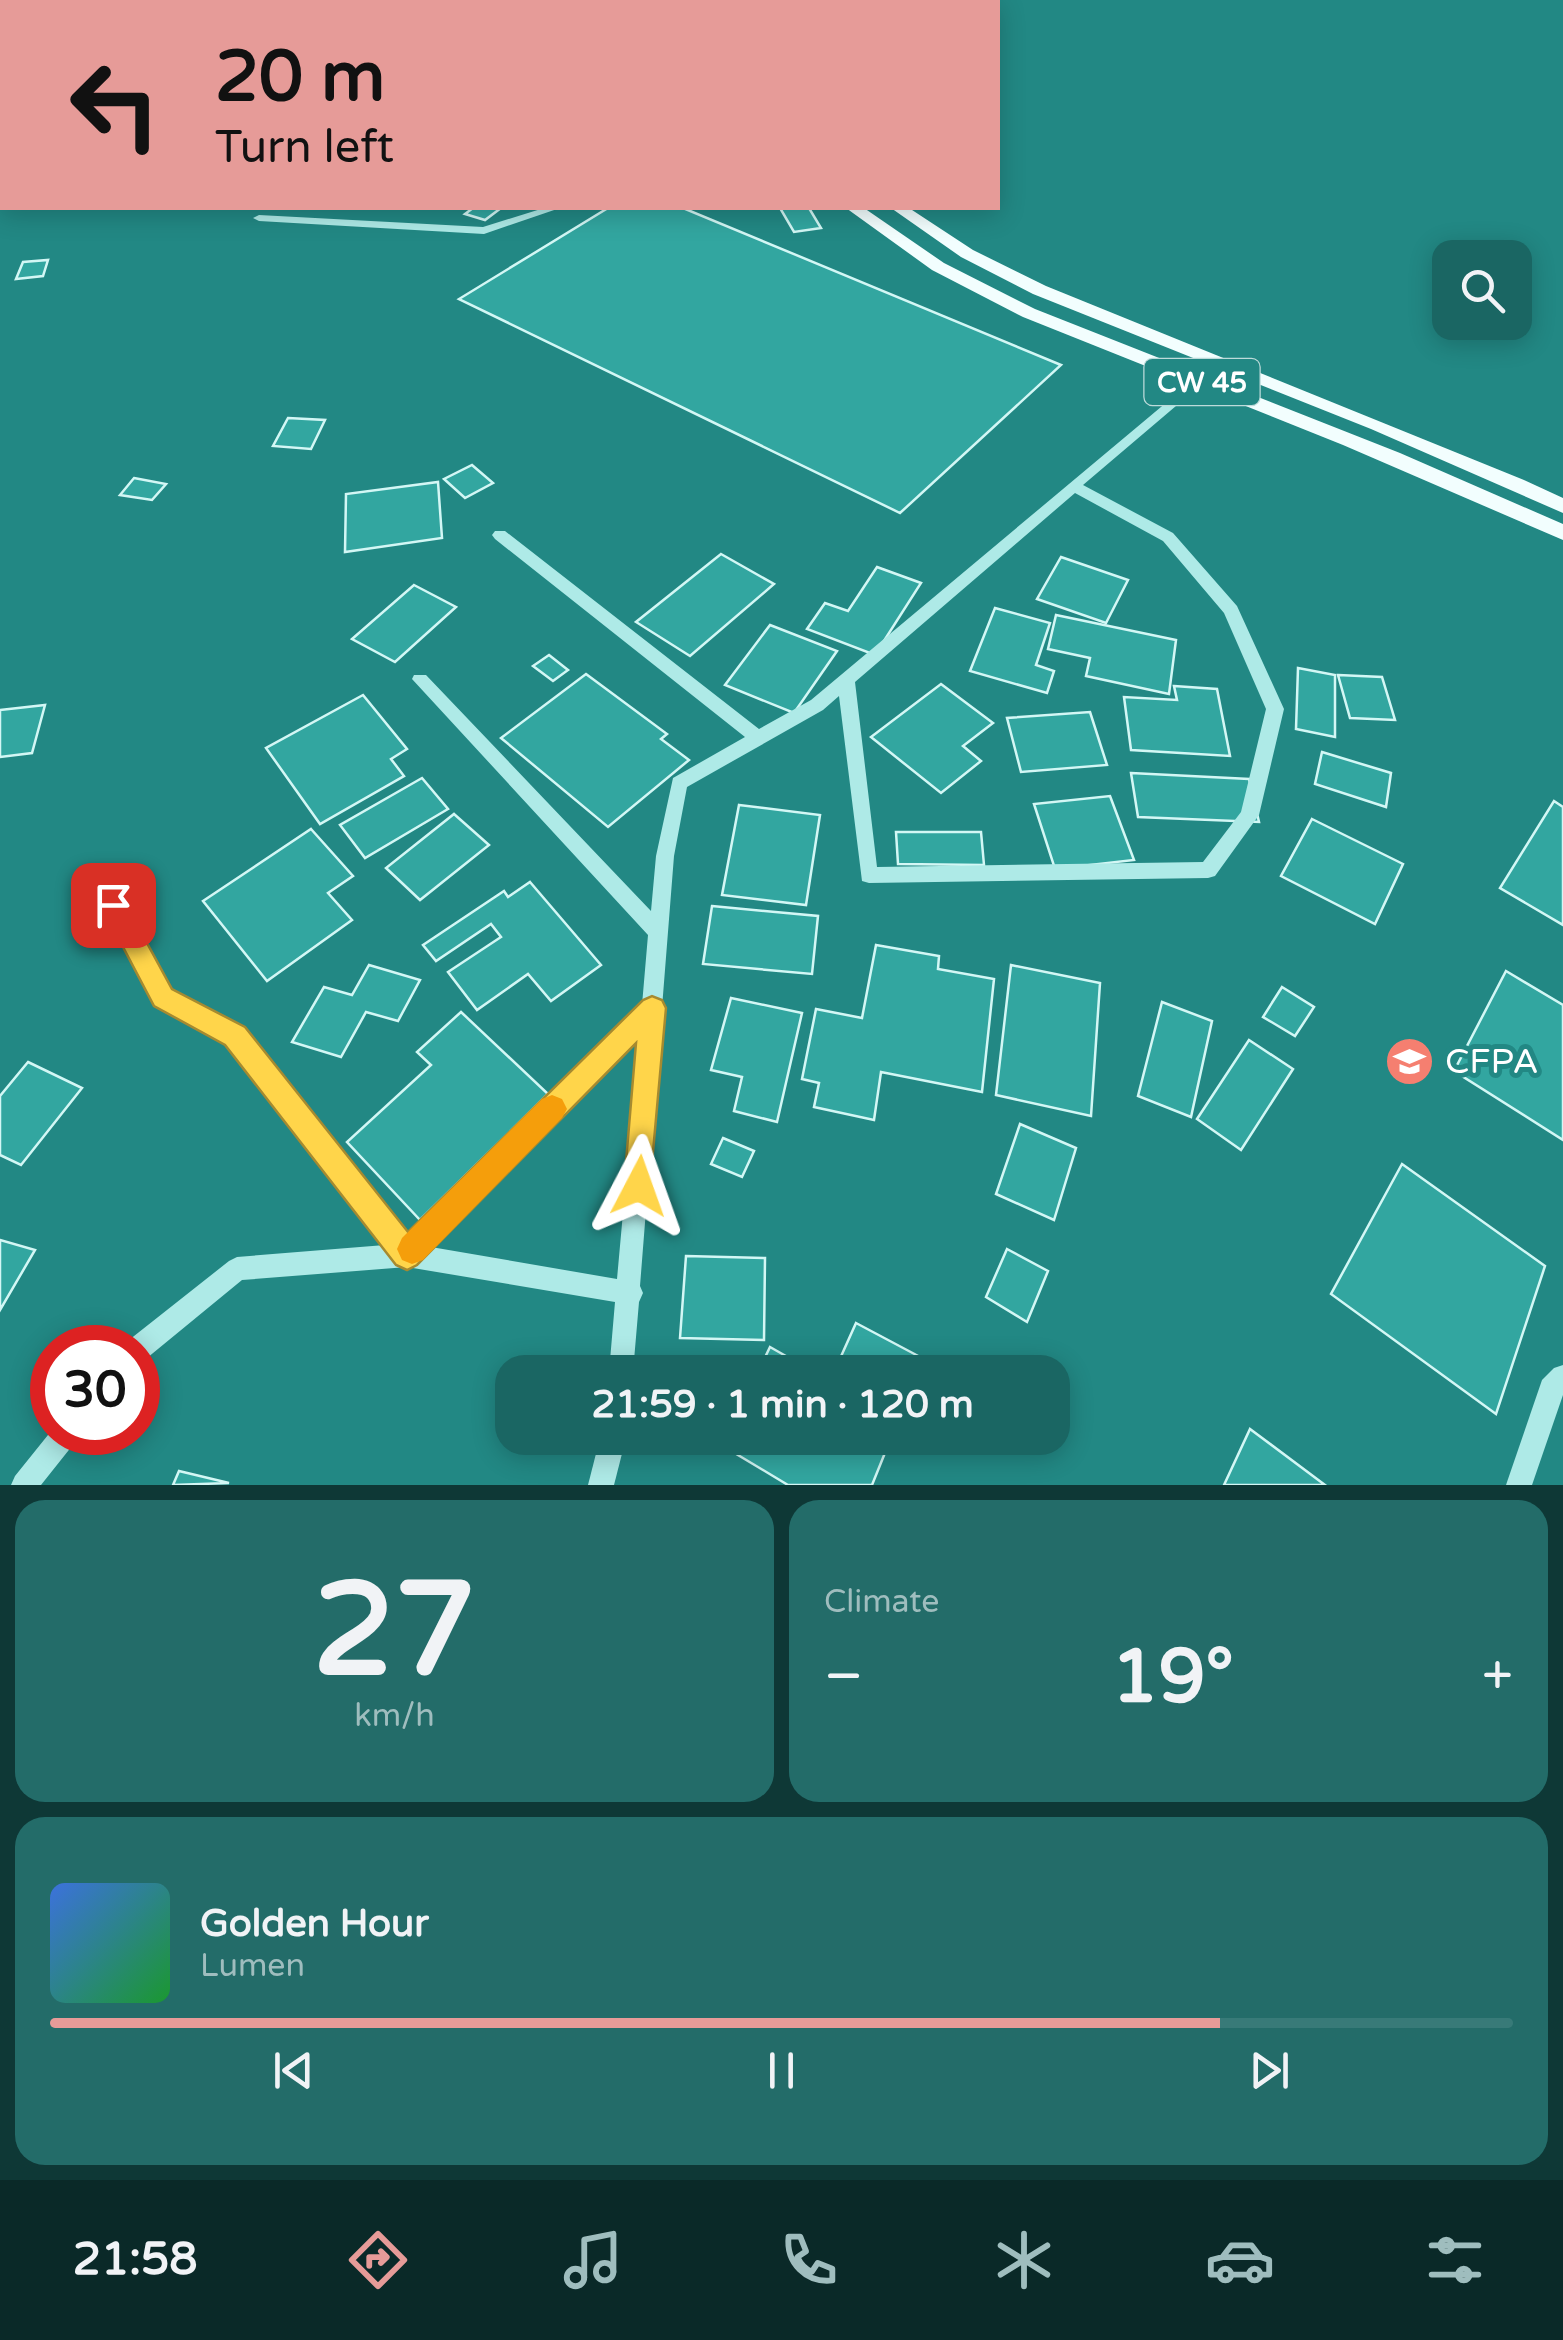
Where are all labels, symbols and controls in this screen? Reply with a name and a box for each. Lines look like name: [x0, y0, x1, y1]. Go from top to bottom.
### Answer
text: 20 m: [215, 36, 385, 120]
icon: left: [50, 40, 180, 170]
text: Turn left: [215, 121, 394, 175]
map controls: [1432, 240, 1532, 340]
button: search: [1432, 240, 1532, 340]
road number: CW 45: [1144, 359, 1260, 405]
pin: [71, 863, 156, 948]
icon: arrive: [86, 878, 141, 933]
school or university icon: CFPA: [1384, 1035, 1436, 1087]
place label: CFPA: [1445, 1041, 1539, 1083]
position arrow: [587, 1134, 691, 1238]
speed limit sign: 30: [30, 1325, 160, 1455]
text: 21:59 · 1 min · 120 m: [591, 1382, 974, 1428]
text: 27: [313, 1554, 476, 1710]
text: Climate: [824, 1583, 939, 1621]
text: 19°: [1111, 1632, 1234, 1722]
text: −: [824, 1644, 863, 1710]
text: +: [1482, 1644, 1513, 1710]
text: km/h: [354, 1697, 435, 1735]
text: Golden Hour: [200, 1901, 429, 1947]
text: Lumen: [200, 1947, 305, 1985]
icon: previous: [266, 2043, 321, 2098]
icon: pause: [754, 2043, 809, 2098]
icon: next: [1242, 2043, 1297, 2098]
icon: directions: [343, 2225, 413, 2295]
icon: music: [558, 2225, 628, 2295]
icon: phone: [774, 2225, 844, 2295]
icon: climate: [989, 2225, 1059, 2295]
icon: car: [1205, 2225, 1275, 2295]
icon: filters: [1420, 2225, 1490, 2295]
text: 21:58: [73, 2233, 197, 2287]

